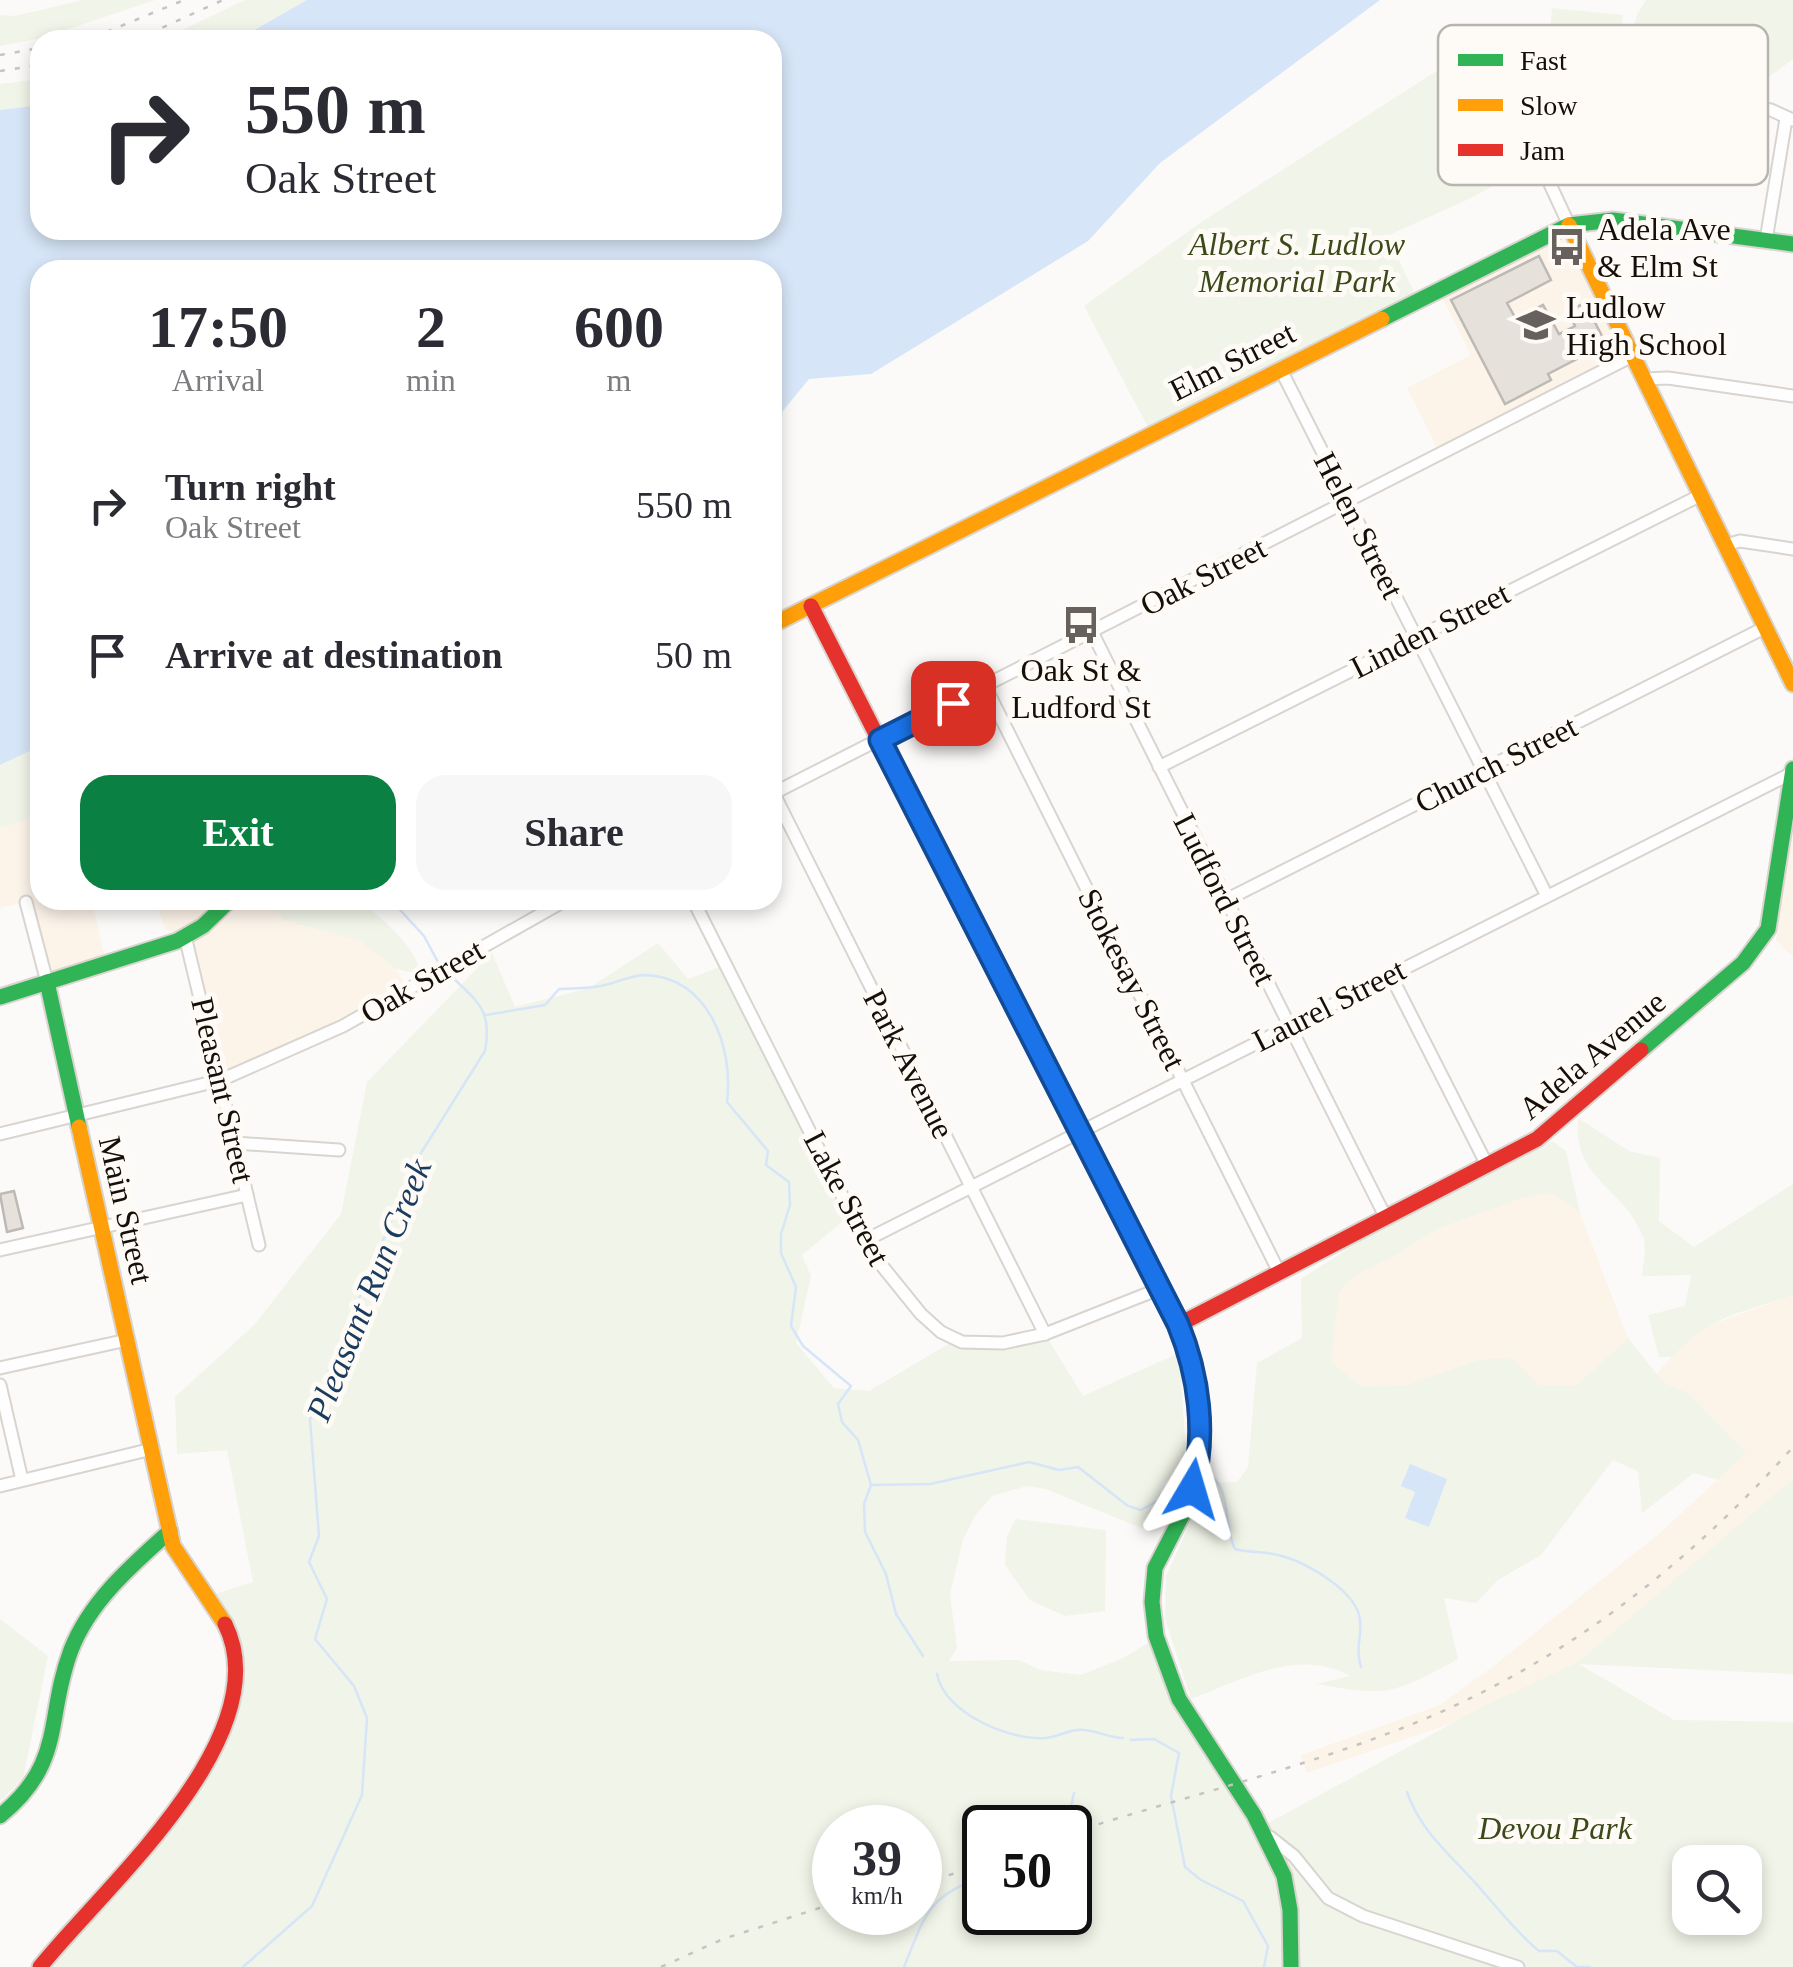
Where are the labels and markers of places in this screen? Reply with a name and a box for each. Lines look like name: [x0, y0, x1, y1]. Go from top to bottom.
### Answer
place label: Adela Ave & Elm St: [1597, 211, 1731, 284]
bus stop icon: Adela Ave & Elm St: [1546, 226, 1588, 268]
place label: Ludlow High School: [1566, 289, 1727, 362]
school or university icon: Ludlow High School: [1515, 304, 1557, 346]
bus stop icon: Oak St & Ludford St: [1060, 604, 1102, 646]
place label: Oak St & Ludford St: [1011, 652, 1151, 725]
pin: [911, 661, 996, 746]

